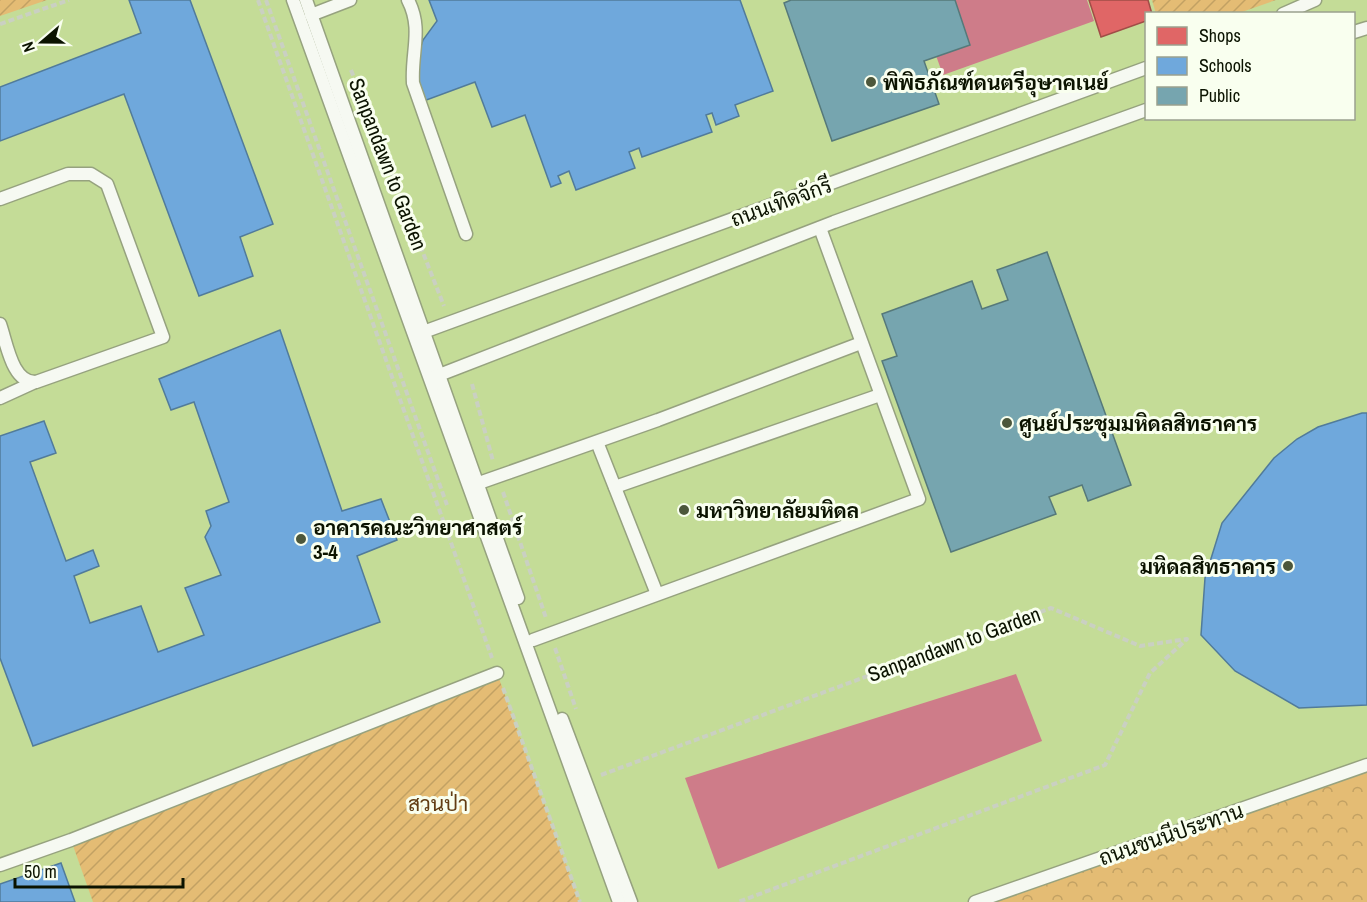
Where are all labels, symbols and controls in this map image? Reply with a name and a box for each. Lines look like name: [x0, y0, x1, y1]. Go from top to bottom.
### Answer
north arrow: [12, 12, 72, 72]
legend: [1145, 12, 1355, 120]
text: Shops: [1199, 23, 1241, 48]
text: N: [16, 39, 40, 55]
text: Schools: [1199, 53, 1252, 78]
place label: พิพิธภัณฑ์ดนตรีอุษาคเนย์: [883, 68, 1110, 98]
street label: Sanpandawn to Garden: [342, 74, 434, 254]
marker: พิพิธภัณฑ์ดนตรีอุษาคเนย์: [864, 75, 878, 89]
text: Public: [1199, 83, 1240, 108]
street label: ถนนเทิดจักรี: [726, 170, 836, 234]
place label: ศูนย์ประชุมมหิดลสิทธาคาร: [1019, 409, 1257, 439]
marker: ศูนย์ประชุมมหิดลสิทธาคาร: [1000, 416, 1014, 430]
place label: มหาวิทยาลัยมหิดล: [696, 496, 859, 525]
marker: มหาวิทยาลัยมหิดล: [677, 503, 691, 517]
place label: อาคารคณะวิทยาศาสตร์ 3-4: [313, 513, 524, 566]
marker: อาคารคณะวิทยาศาสตร์ 3-4: [294, 532, 308, 546]
place label: มหิดลสิทธาคาร: [1140, 552, 1276, 581]
marker: มหิดลสิทธาคาร: [1281, 559, 1295, 573]
street label: Sanpandawn to Garden: [864, 599, 1044, 689]
park label: สวนป่า: [408, 789, 468, 818]
street label: ถนนชนนีประทาน: [1095, 796, 1247, 872]
scale bar: [15, 851, 183, 889]
text: 50 m: [24, 859, 57, 884]

